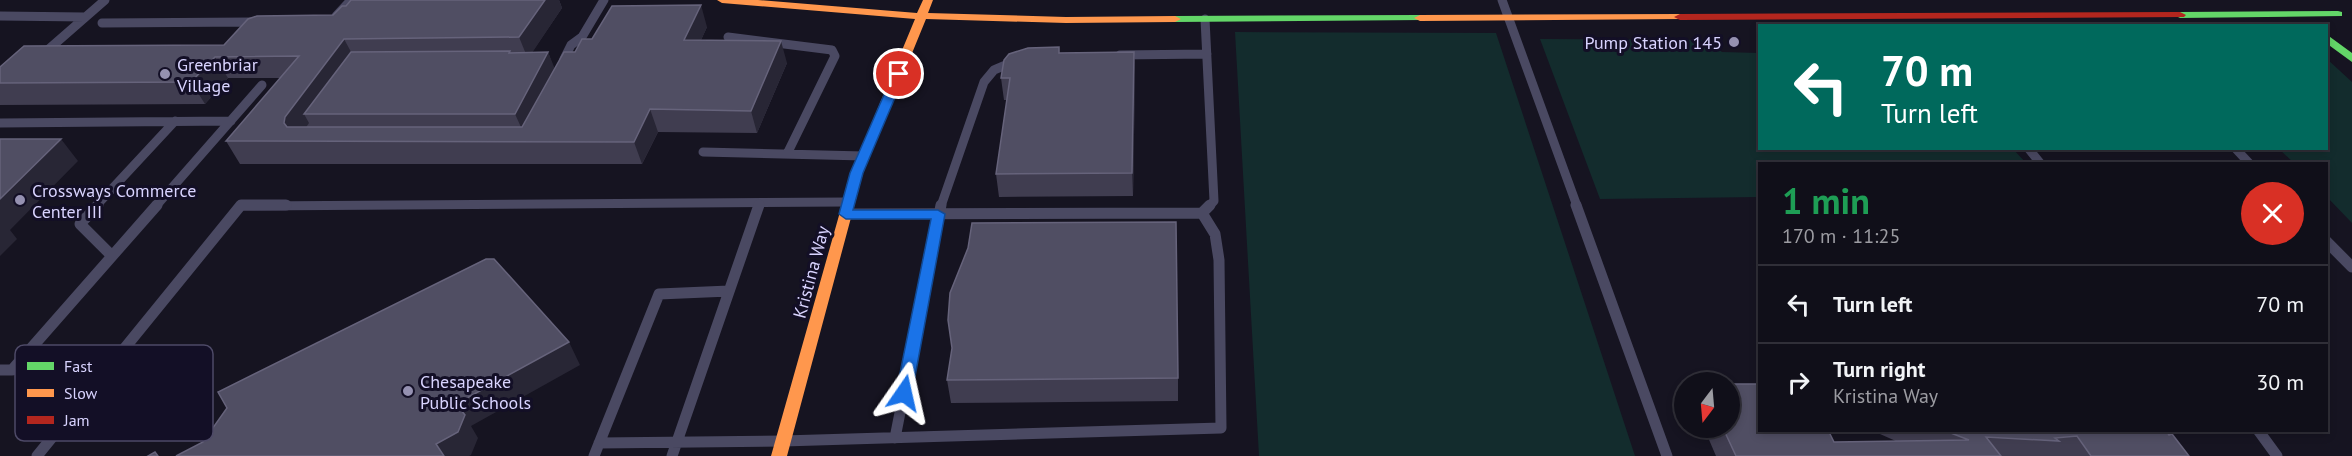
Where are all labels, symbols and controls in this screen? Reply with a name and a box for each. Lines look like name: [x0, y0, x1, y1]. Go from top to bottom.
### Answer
place label: Pump Station 145: [1584, 31, 1722, 54]
marker: Pump Station 145: [1727, 35, 1741, 49]
text: 70 m: [1881, 43, 1973, 98]
pin: [873, 48, 924, 99]
icon: left: [1782, 48, 1860, 126]
place label: Greenbriar Village: [176, 53, 258, 97]
icon: arrive: [882, 57, 915, 90]
marker: Greenbriar Village: [158, 67, 172, 81]
text: Turn left: [1881, 96, 1978, 130]
text: 1 min: [1782, 177, 1870, 224]
place label: Crossways Commerce Center III: [32, 179, 196, 223]
button: close: [2241, 182, 2304, 245]
marker: Crossways Commerce Center III: [13, 193, 27, 207]
street label: Kristina Way: [788, 223, 835, 321]
text: 170 m · 11:25: [1782, 223, 1900, 249]
icon: left: [1782, 288, 1815, 321]
text: Turn left: [1833, 290, 1913, 318]
text: 70 m: [2256, 290, 2304, 318]
legend: [15, 345, 213, 441]
text: Turn right: [1833, 355, 1925, 383]
text: Fast: [64, 356, 93, 376]
position arrow: [872, 361, 936, 425]
icon: right: [1782, 366, 1815, 399]
text: 30 m: [2256, 368, 2304, 396]
place label: Chesapeake Public Schools: [420, 370, 531, 414]
north arrow: [1674, 372, 1740, 438]
map controls: [1674, 372, 1740, 438]
text: Slow: [64, 383, 98, 403]
text: Kristina Way: [1833, 383, 1938, 409]
marker: Chesapeake Public Schools: [401, 384, 415, 398]
text: Jam: [63, 410, 90, 430]

